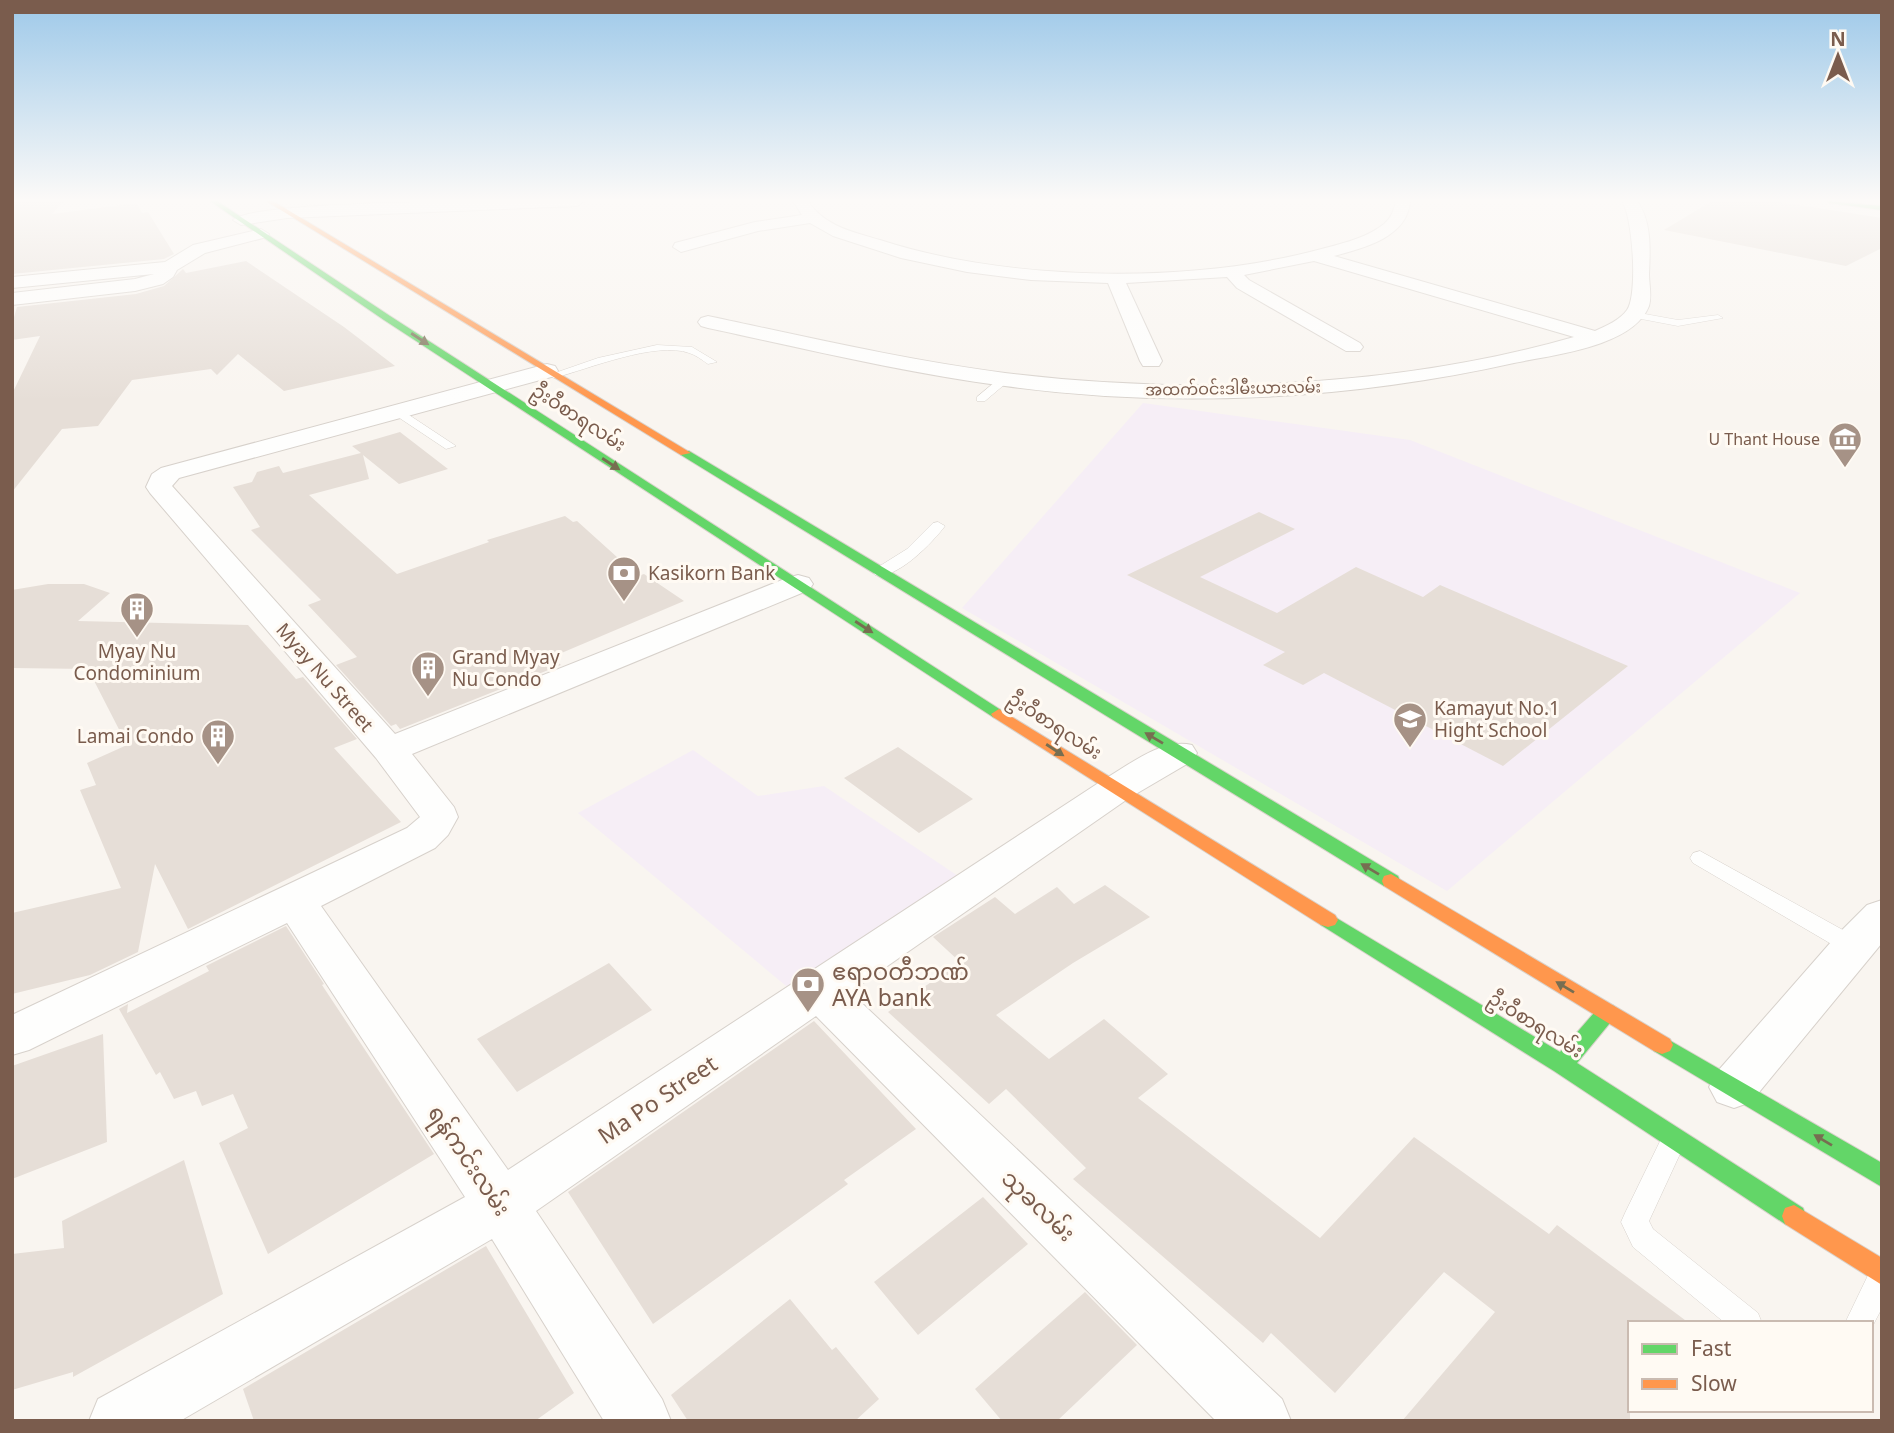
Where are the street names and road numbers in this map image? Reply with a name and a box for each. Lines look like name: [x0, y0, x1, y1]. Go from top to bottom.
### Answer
street label: အထက်ဝင်းဒါမီးယားလမ်း: [1145, 375, 1321, 401]
street label: ဦးဝီစာရလမ်း: [525, 376, 632, 460]
street label: Myay Nu Street: [270, 617, 380, 737]
street label: ဦးဝီစာရလမ်း: [1001, 684, 1108, 768]
street label: ဦးဝီစာရလမ်း: [1482, 984, 1589, 1066]
street label: Ma Po Street: [591, 1047, 723, 1151]
street label: ရန်ကင်းလမ်း: [418, 1098, 519, 1224]
street label: သုခလမ်း: [992, 1162, 1083, 1251]

